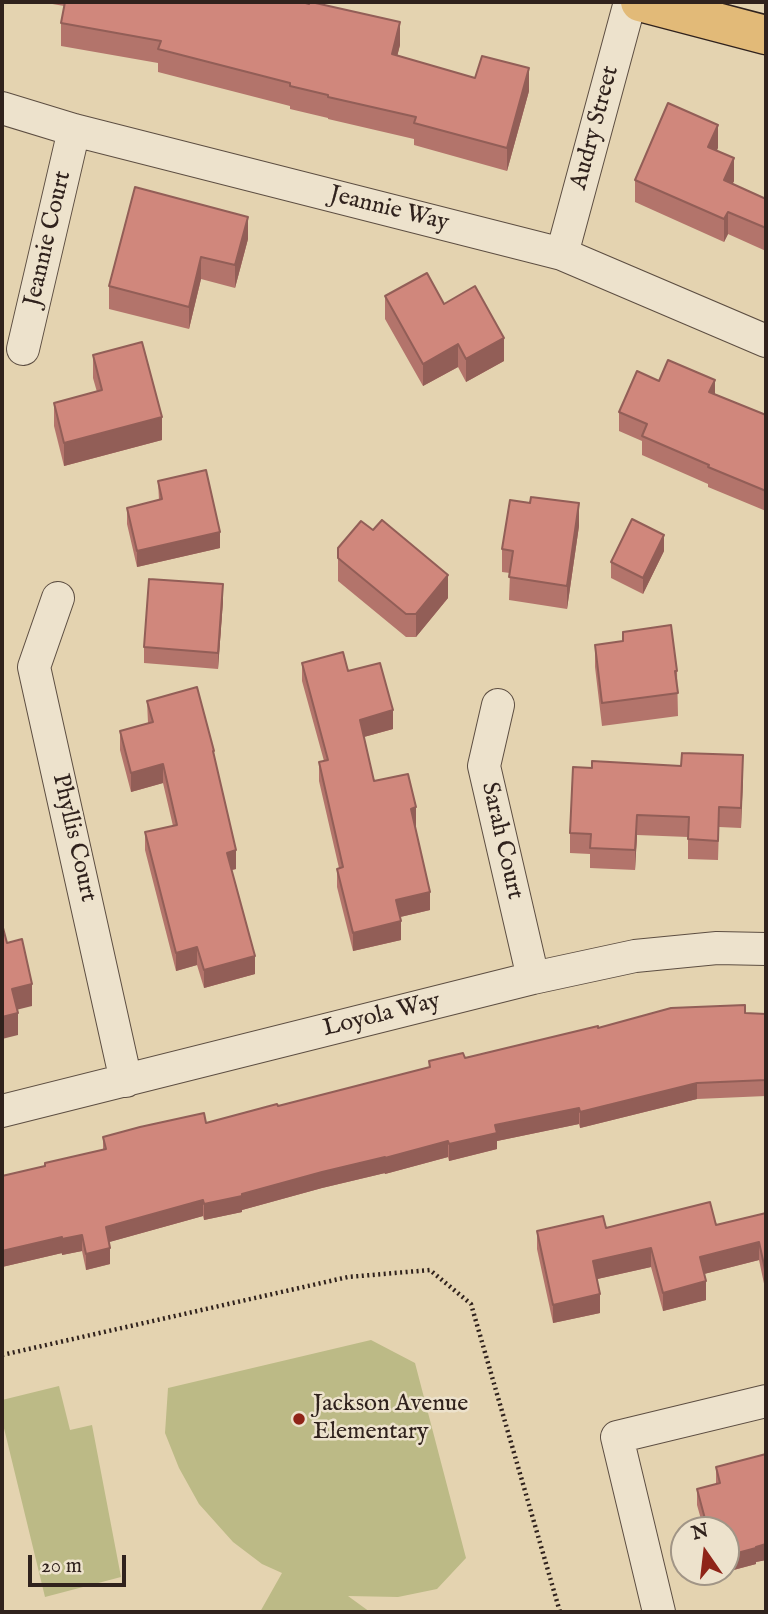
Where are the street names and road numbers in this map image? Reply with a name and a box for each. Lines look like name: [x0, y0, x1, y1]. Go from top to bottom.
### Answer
street label: Audry Street: [566, 63, 626, 193]
street label: Jeannie Court: [19, 168, 79, 310]
street label: Jeannie Way: [326, 181, 452, 239]
street label: Phyllis Court: [44, 771, 102, 905]
street label: Sarah Court: [474, 780, 528, 902]
street label: Loyola Way: [320, 988, 444, 1044]

